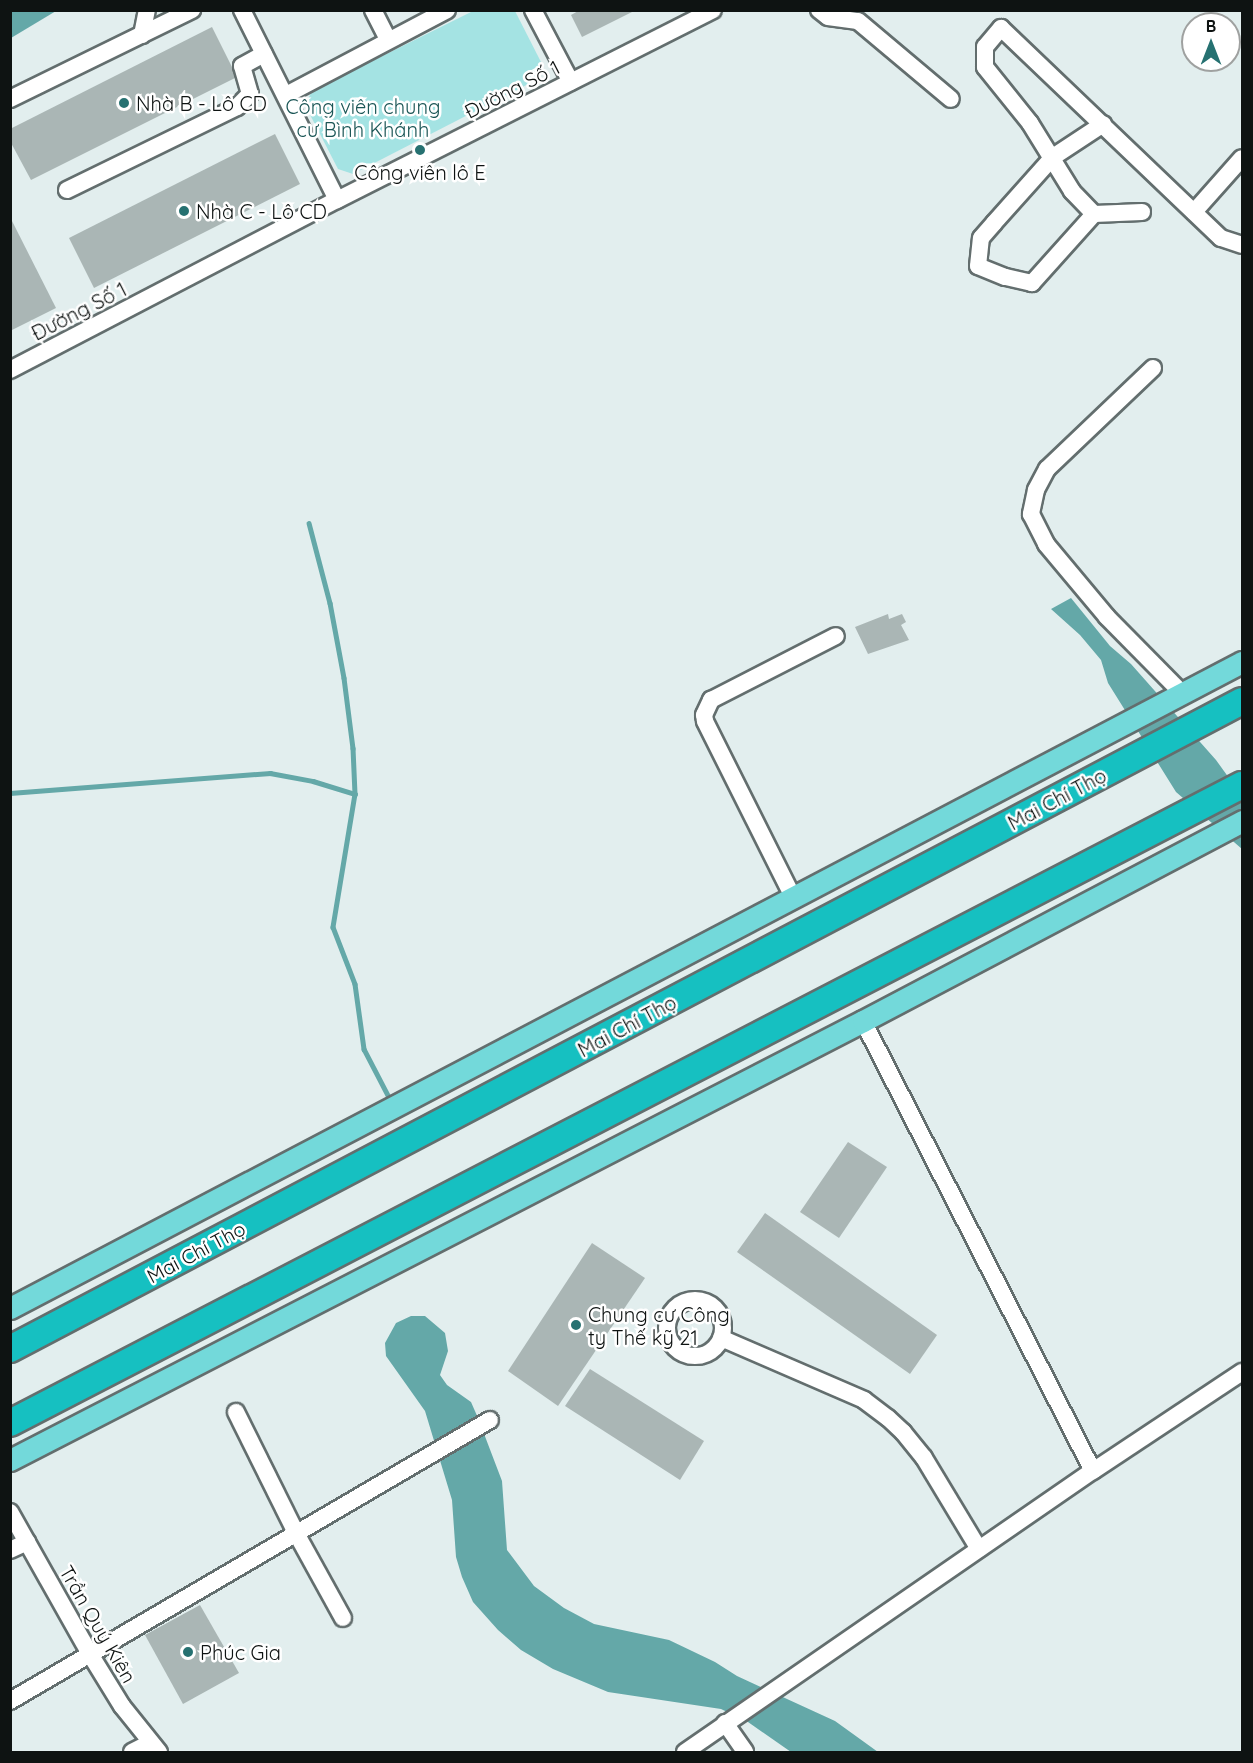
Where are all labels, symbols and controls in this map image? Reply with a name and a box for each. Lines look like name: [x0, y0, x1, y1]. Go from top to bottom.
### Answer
north arrow: [1181, 12, 1241, 72]
text: B: [1206, 16, 1216, 36]
street label: Đường Số 1: [460, 55, 564, 123]
place label: Nhà B - Lô CD: [136, 91, 267, 115]
park label: Công viên chung cư Bình Khánh: [286, 94, 440, 141]
marker: Nhà B - Lô CD: [117, 96, 131, 110]
marker: Công viên lô E: [413, 143, 427, 157]
place label: Công viên lô E: [354, 160, 486, 184]
place label: Nhà C - Lô CD: [196, 199, 327, 223]
marker: Nhà C - Lô CD: [177, 204, 191, 218]
street label: Đường Số 1: [27, 277, 131, 345]
street label: Mai Chí Thọ: [1004, 763, 1110, 835]
street label: Mai Chí Thọ: [574, 990, 680, 1062]
street label: Mai Chí Thọ: [143, 1216, 249, 1288]
place label: Chung cư Công ty Thế kỹ 21: [588, 1302, 730, 1349]
marker: Chung cư Công ty Thế kỹ 21: [569, 1318, 583, 1332]
street label: Trần Quý Kiên: [55, 1561, 141, 1687]
place label: Phúc Gia: [200, 1640, 281, 1664]
marker: Phúc Gia: [181, 1645, 195, 1659]

